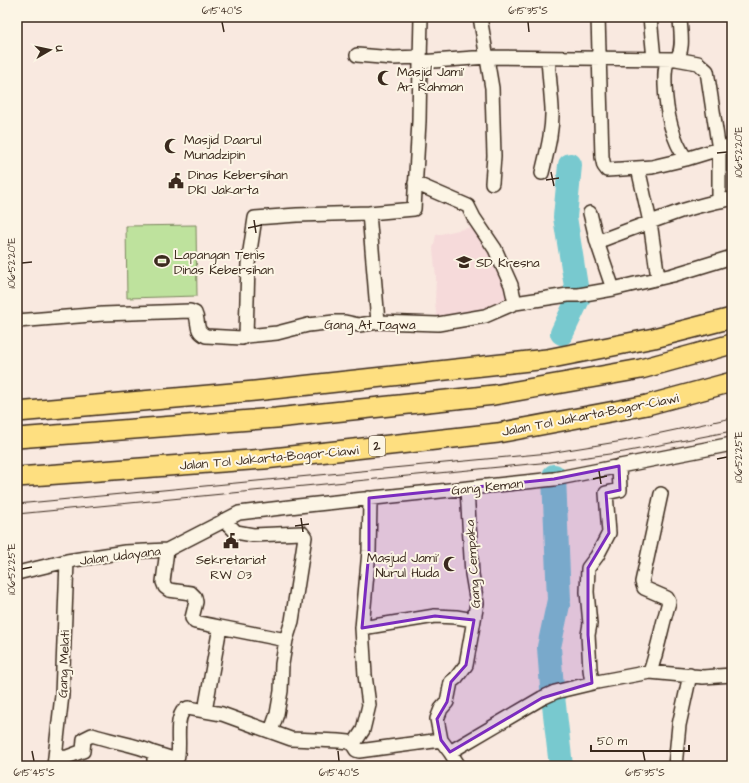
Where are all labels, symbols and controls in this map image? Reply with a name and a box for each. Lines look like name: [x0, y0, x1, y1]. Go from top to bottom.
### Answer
text: 6°15'40"S: [202, 4, 243, 18]
text: 6°15'35"S: [508, 4, 548, 18]
north arrow: [30, 30, 70, 70]
text: U: [51, 43, 67, 53]
place label: Masjid Jami' Ar Rahman: [397, 63, 465, 96]
mosque icon: Masjid Jami' Ar Rahman: [376, 69, 394, 87]
text: 106°52'20"E: [732, 127, 746, 177]
place label: Masjid Daarul Munadzipin: [184, 131, 262, 164]
mosque icon: Masjid Daarul Munadzipin: [163, 137, 181, 155]
place label: Dinas Kebersihan DKI Jakarta: [188, 166, 288, 199]
public building icon: Dinas Kebersihan DKI Jakarta: [167, 172, 185, 190]
text: 106°52'20"E: [5, 238, 19, 288]
place label: Lapangan Tenis Dinas Kebersihan: [174, 246, 274, 279]
sports icon: Lapangan Tenis Dinas Kebersihan: [153, 252, 171, 270]
school or university icon: SD Kresna: [455, 253, 473, 271]
place label: SD Kresna: [476, 254, 540, 272]
street label: Gang At Taqwa: [324, 316, 416, 335]
street label: Jalan Tol Jakarta–Bogor–Ciawi: [500, 389, 680, 442]
text: 106°52'25"E: [732, 431, 746, 483]
road number: 2: [369, 436, 385, 456]
street label: Jalan Tol Jakarta–Bogor–Ciawi: [179, 441, 360, 476]
street label: Gang Keman: [450, 474, 525, 501]
street label: Gang Cempaka: [461, 519, 486, 609]
public building icon: Sekretariat RW 03: [222, 532, 240, 550]
street label: Jalan Udayana: [79, 542, 162, 571]
text: 106°52'25"E: [5, 543, 19, 595]
place label: Masjud Jami' Nurul Huda: [367, 549, 439, 582]
place label: Sekretariat RW 03: [196, 551, 267, 584]
mosque icon: Masjud Jami' Nurul Huda: [442, 555, 460, 573]
street label: Gang Melati: [54, 630, 75, 698]
scale bar: [591, 727, 689, 753]
text: 50 m: [597, 733, 628, 750]
text: 6°15'45"S: [13, 766, 55, 780]
text: 6°15'40"S: [319, 766, 360, 780]
text: 6°15'35"S: [625, 766, 665, 780]

